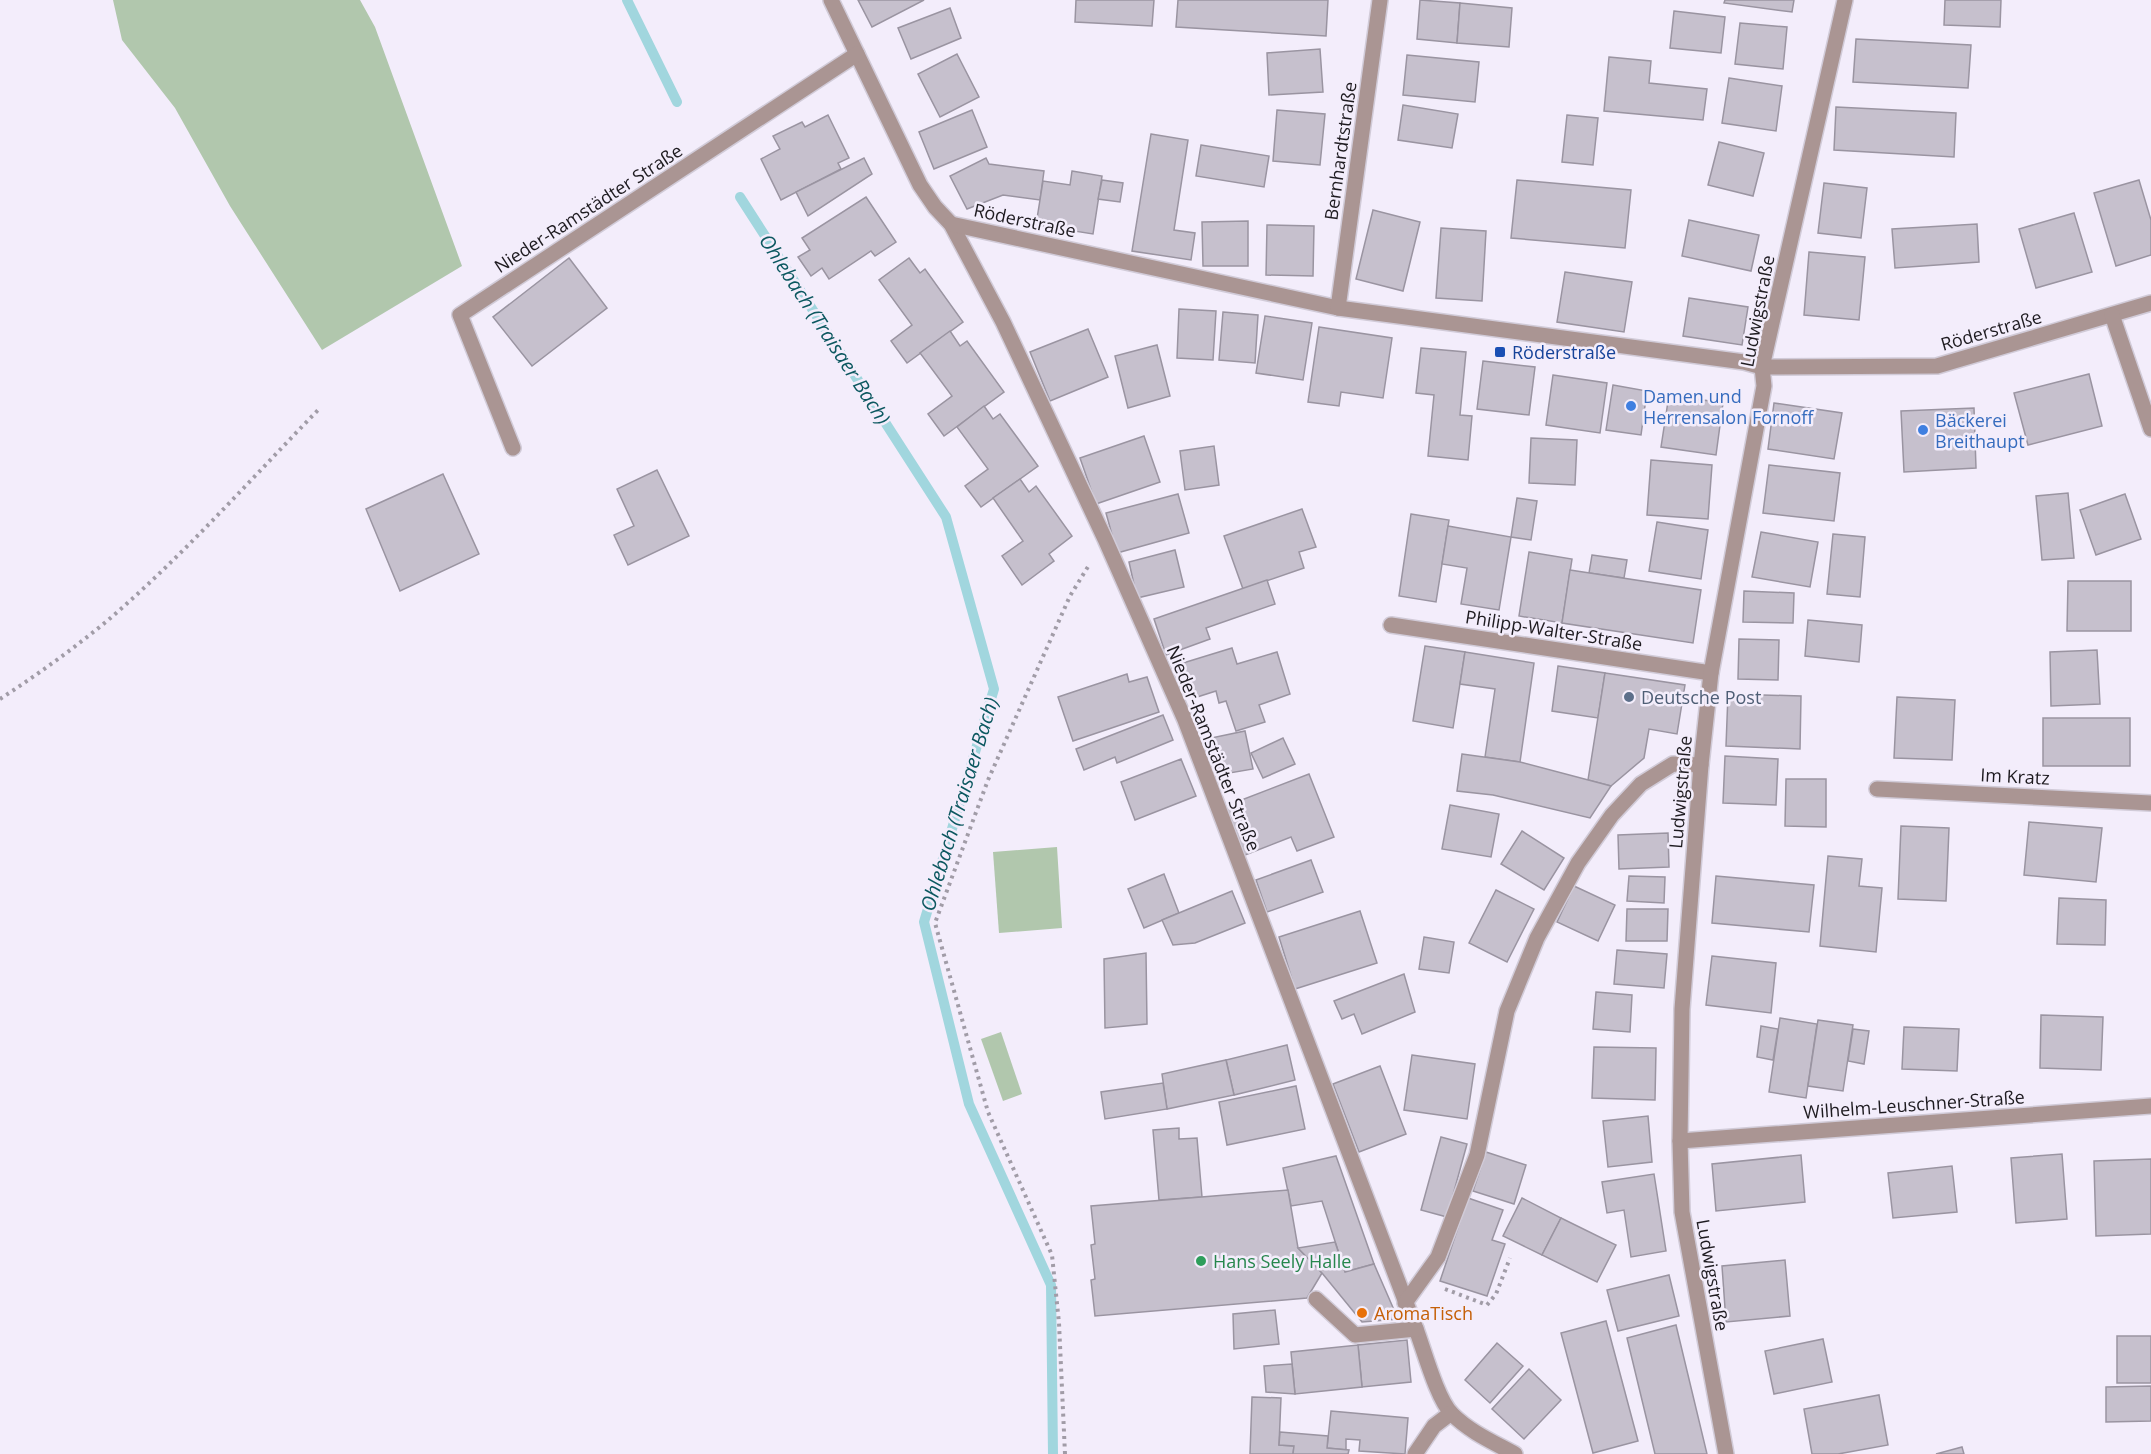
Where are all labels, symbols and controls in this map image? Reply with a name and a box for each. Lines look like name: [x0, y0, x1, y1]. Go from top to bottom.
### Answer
street label: Bernhardtstraße: [1318, 80, 1362, 222]
street label: Nieder-Ramstädter Straße: [489, 138, 687, 278]
street label: Röderstraße: [972, 197, 1078, 243]
water label: Ohlebach (Traisaer Bach): [753, 229, 897, 429]
street label: Ludwigstraße: [1734, 253, 1780, 369]
street label: Röderstraße: [1938, 304, 2044, 356]
place label: Röderstraße: [1512, 340, 1616, 364]
marker: Röderstraße: [1493, 345, 1507, 359]
place label: Damen und Herrensalon Fornoff: [1643, 384, 1814, 429]
marker: Damen und Herrensalon Fornoff: [1624, 399, 1638, 413]
place label: Bäckerei Breithaupt: [1935, 408, 2025, 453]
marker: Bäckerei Breithaupt: [1916, 423, 1930, 437]
street label: Philipp-Walter-Straße: [1464, 604, 1644, 656]
street label: Nieder-Ramstädter Straße: [1162, 642, 1266, 854]
place label: Deutsche Post: [1641, 685, 1761, 709]
marker: Deutsche Post: [1622, 690, 1636, 704]
water label: Ohlebach (Traisaer Bach): [914, 694, 1004, 914]
street label: Ludwigstraße: [1663, 734, 1697, 850]
street label: Im Kratz: [1980, 762, 2050, 790]
street label: Wilhelm-Leuschner-Straße: [1802, 1084, 2026, 1124]
street label: Ludwigstraße: [1691, 1217, 1735, 1333]
place label: Hans Seely Halle: [1213, 1249, 1351, 1273]
marker: Hans Seely Halle: [1194, 1254, 1208, 1268]
place label: AromaTisch: [1374, 1301, 1473, 1325]
marker: AromaTisch: [1355, 1306, 1369, 1320]

